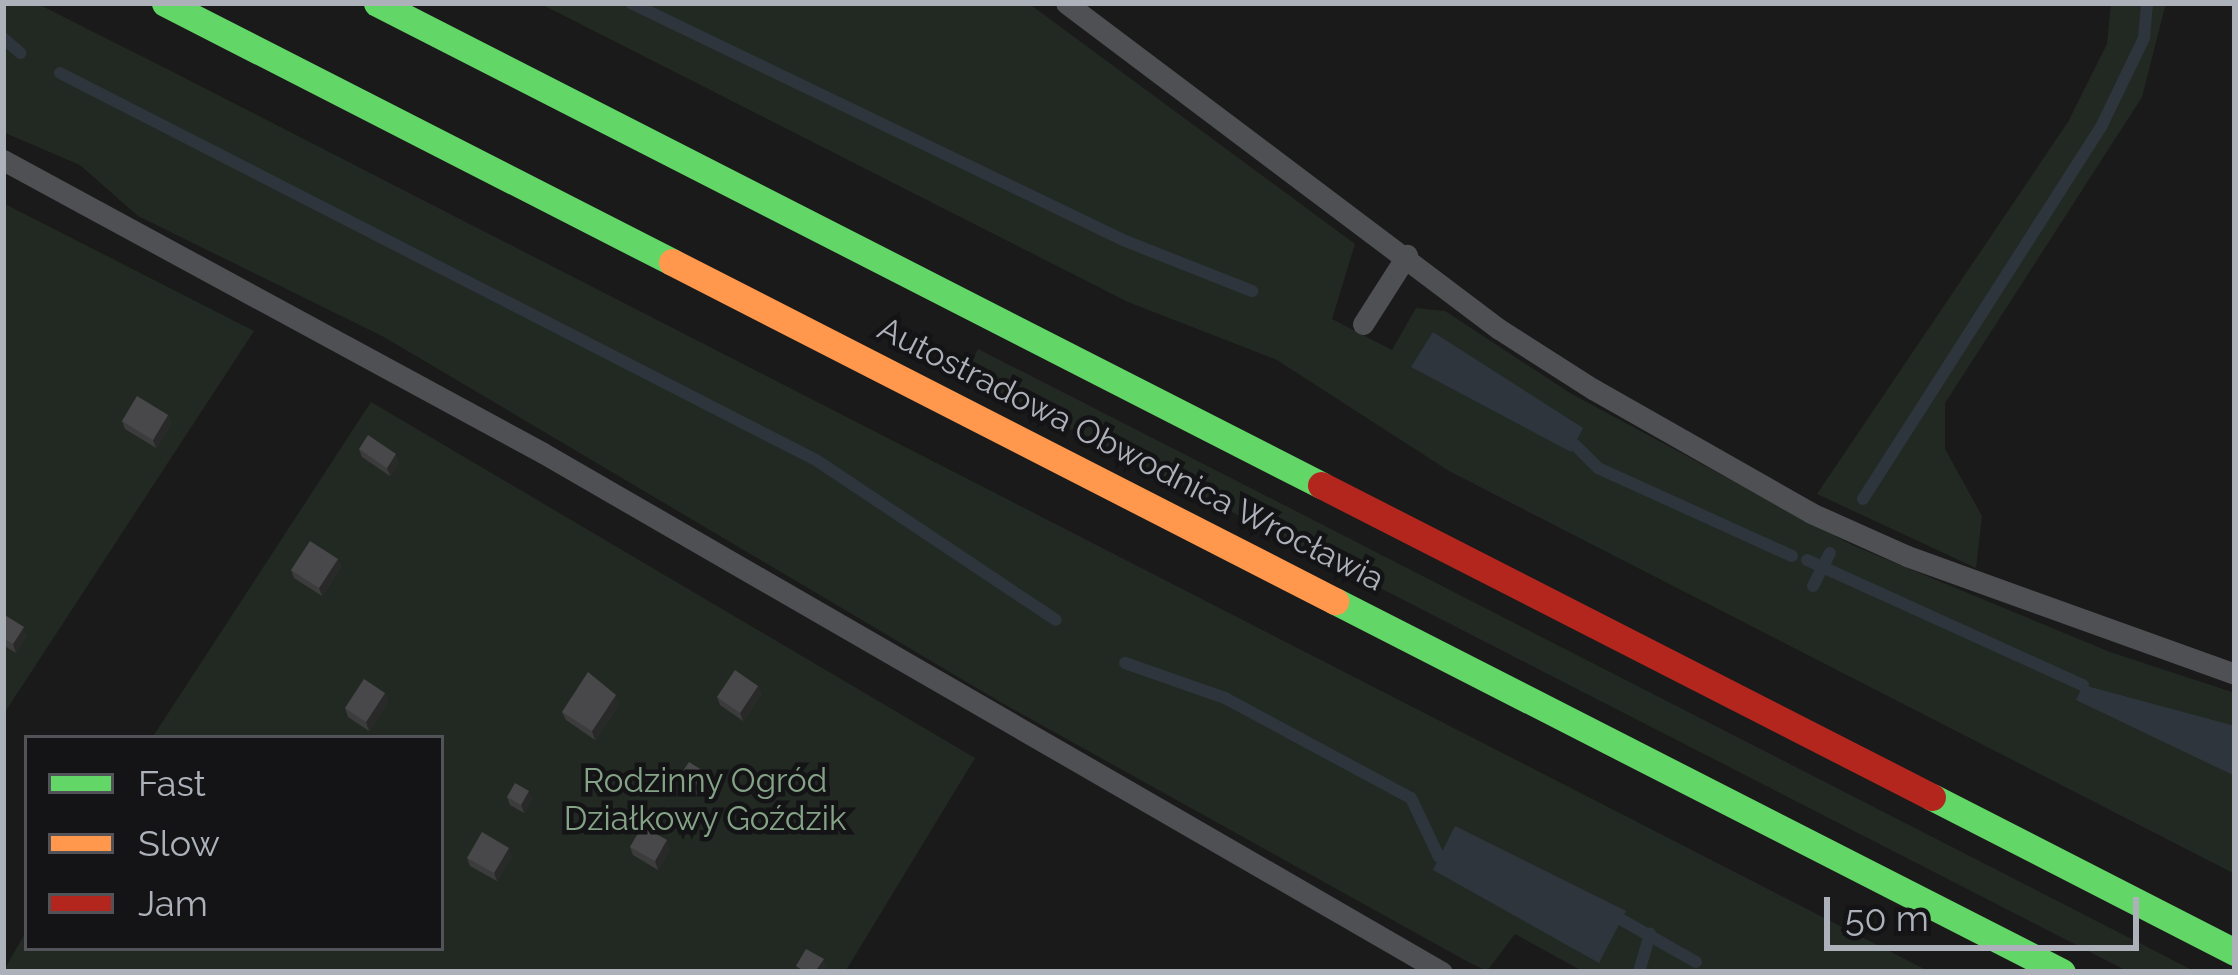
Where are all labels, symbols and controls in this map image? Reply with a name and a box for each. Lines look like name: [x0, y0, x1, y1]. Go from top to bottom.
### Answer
street label: Autostradowa Obwodnica Wrocławia: [871, 308, 1391, 600]
legend: [24, 735, 444, 951]
park label: Rodzinny Ogród Działkowy Goździk: [563, 761, 847, 839]
text: Fast: [138, 762, 206, 804]
text: Slow: [138, 822, 220, 864]
scale bar: [1830, 873, 2145, 947]
text: Jam: [138, 882, 208, 924]
text: 50 m: [1845, 897, 1929, 939]

